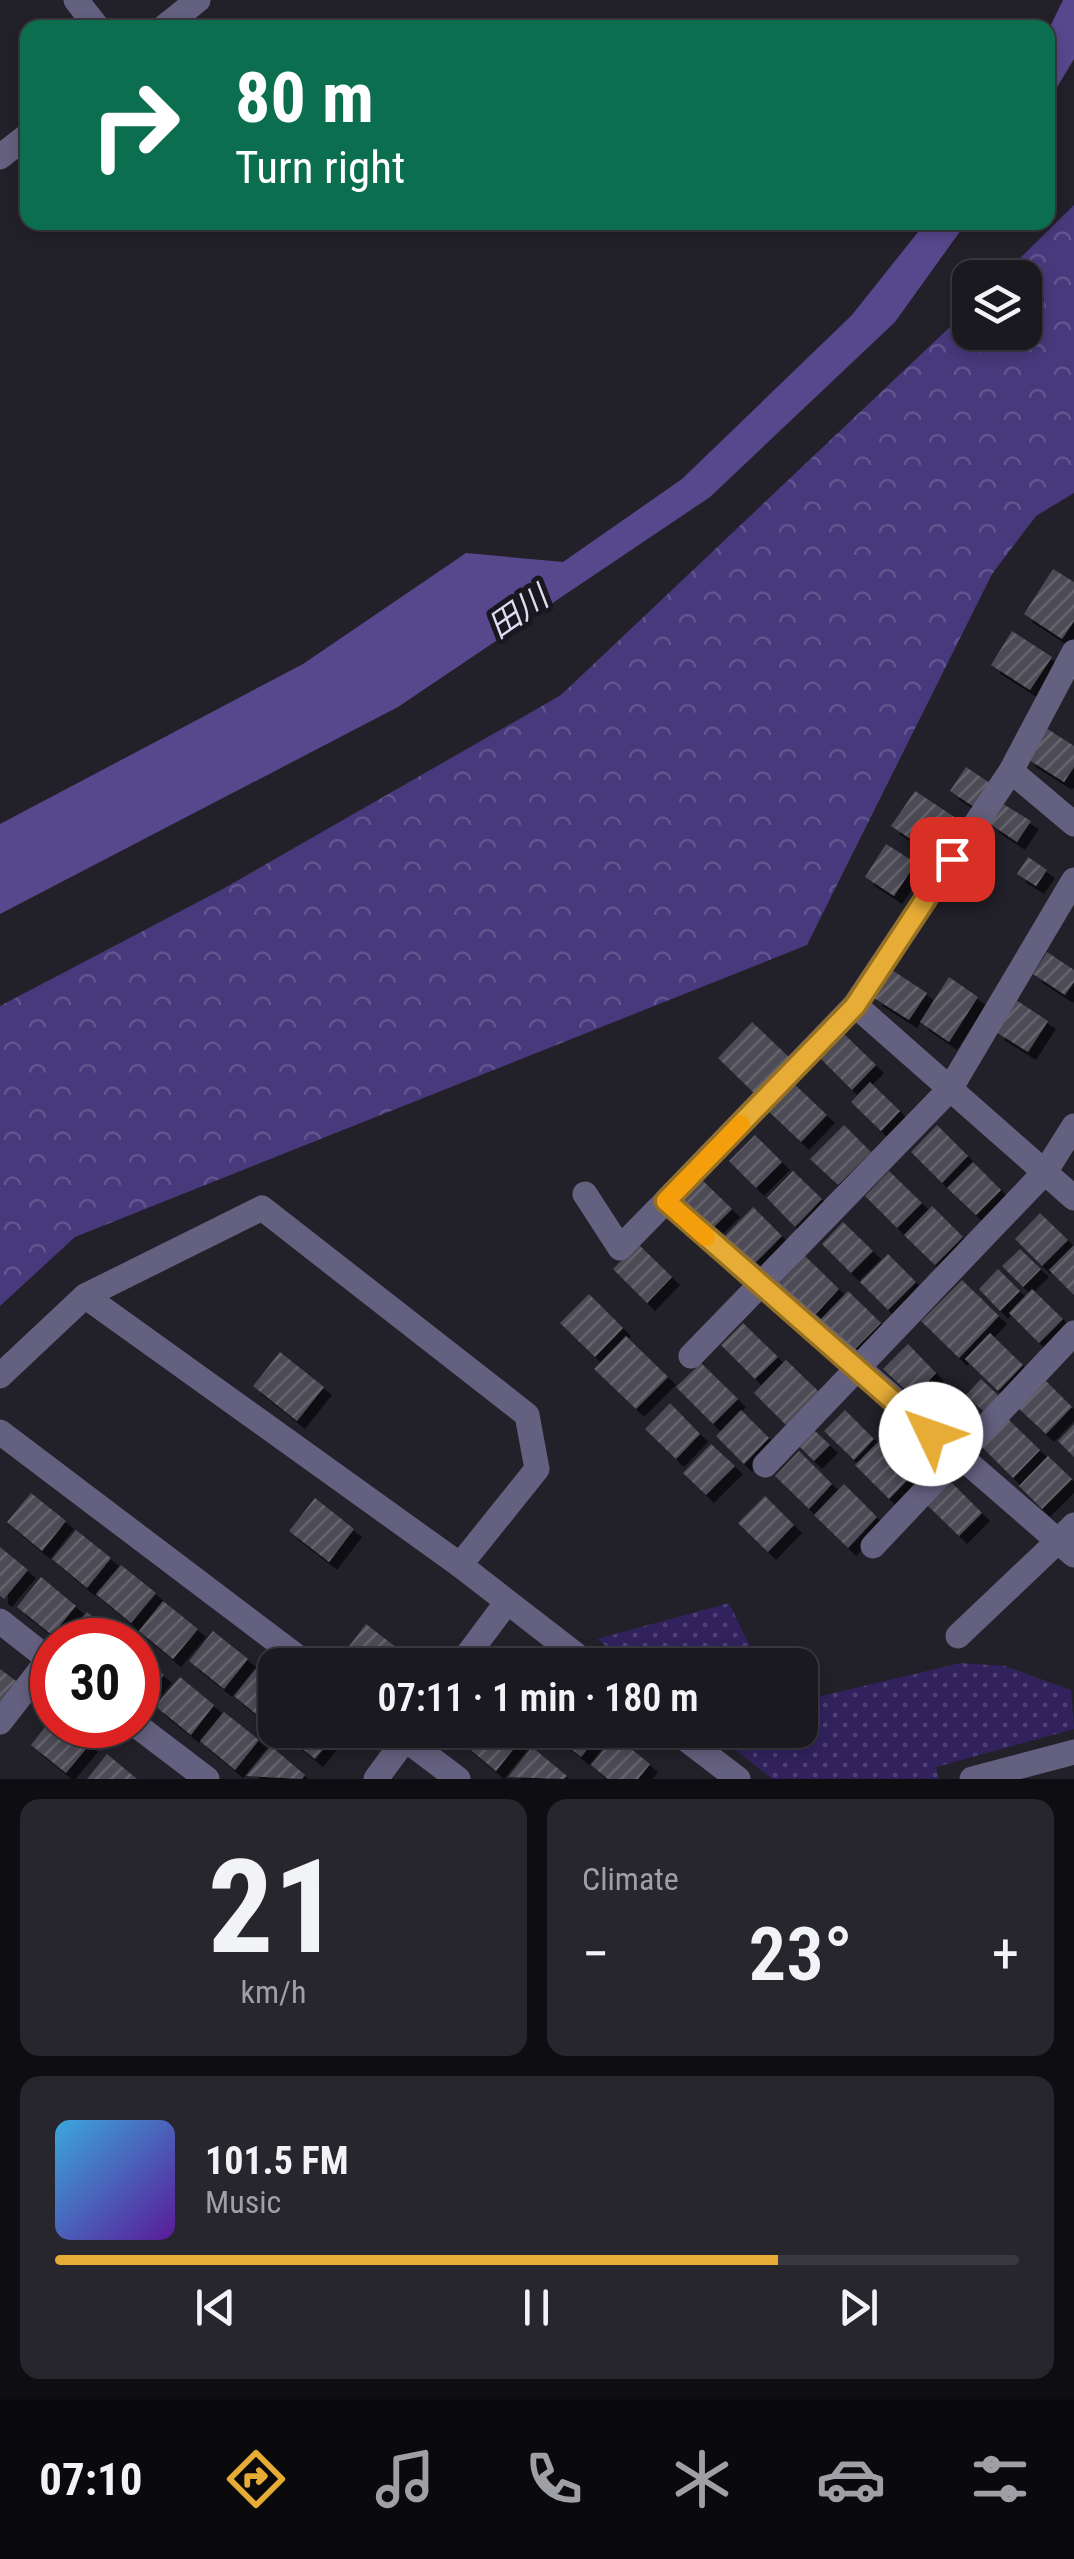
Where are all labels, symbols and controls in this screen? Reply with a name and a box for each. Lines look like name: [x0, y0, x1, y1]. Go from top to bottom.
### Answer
text: 80 m: [235, 57, 374, 139]
icon: right: [70, 60, 200, 190]
text: Turn right: [235, 141, 405, 194]
map controls: [952, 260, 1042, 350]
button: layers: [952, 260, 1042, 350]
water label: 田川: [481, 576, 558, 646]
pin: [910, 817, 995, 902]
icon: arrive: [925, 832, 980, 887]
position arrow: [879, 1382, 983, 1486]
speed limit sign: 30: [30, 1618, 160, 1748]
text: 07:11 · 1 min · 180 m: [378, 1676, 698, 1720]
text: 21: [208, 1831, 339, 1984]
text: Climate: [582, 1860, 679, 1898]
text: 23°: [748, 1910, 853, 1998]
text: −: [582, 1922, 610, 1986]
text: +: [992, 1922, 1019, 1986]
text: km/h: [241, 1973, 306, 2011]
text: 101.5 FM: [205, 2139, 349, 2183]
text: Music: [205, 2183, 281, 2221]
icon: previous: [188, 2280, 243, 2335]
icon: pause: [509, 2280, 564, 2335]
icon: next: [831, 2280, 886, 2335]
icon: directions: [221, 2444, 291, 2514]
icon: music: [370, 2444, 440, 2514]
icon: phone: [519, 2444, 589, 2514]
icon: climate: [667, 2444, 737, 2514]
icon: car: [816, 2444, 886, 2514]
icon: filters: [965, 2444, 1035, 2514]
text: 07:10: [39, 2453, 143, 2506]

